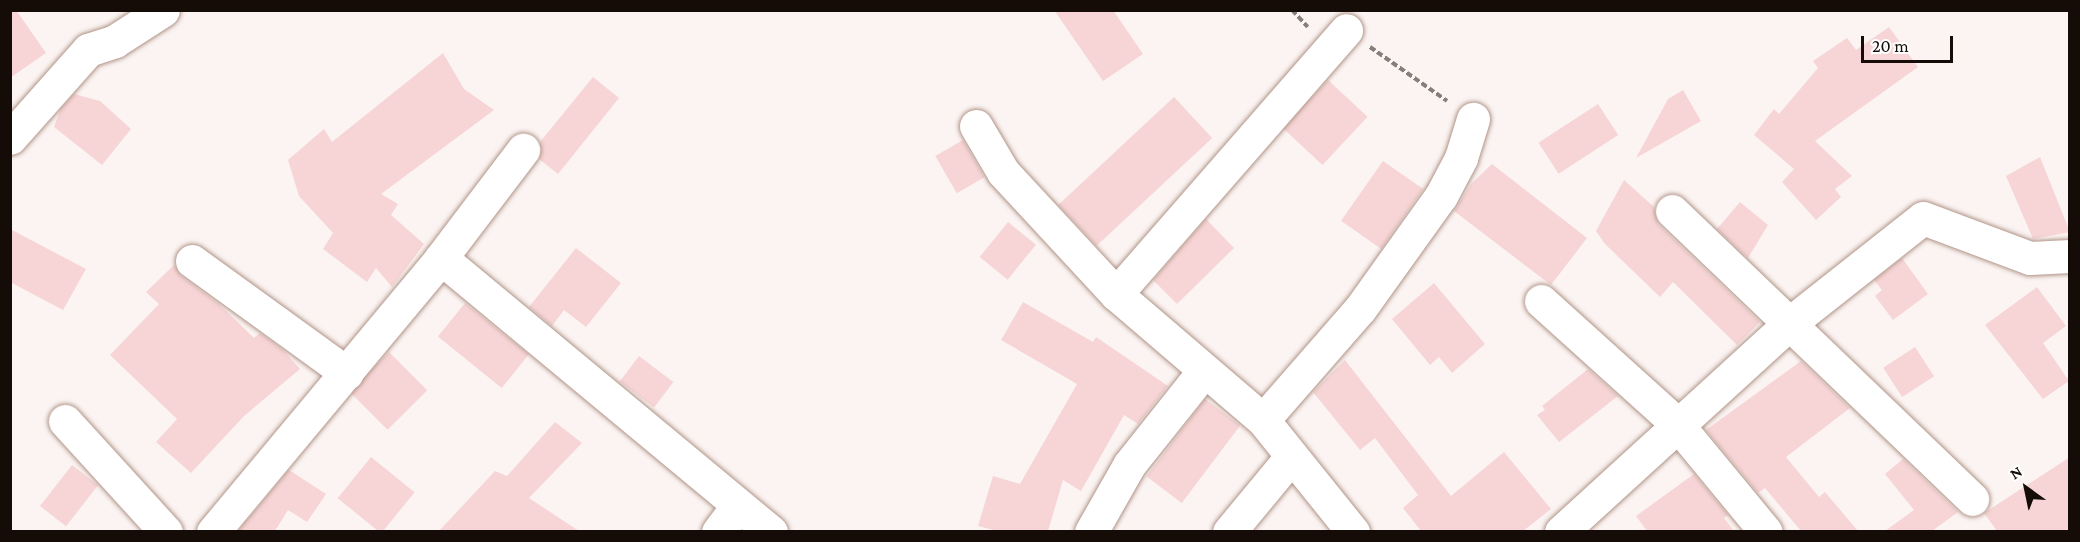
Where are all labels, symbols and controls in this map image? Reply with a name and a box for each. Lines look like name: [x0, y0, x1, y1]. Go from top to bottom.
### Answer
scale bar: [1864, 24, 1956, 62]
text: 20 m: [1872, 36, 1909, 56]
north arrow: [1996, 458, 2056, 518]
text: N: [2007, 462, 2025, 483]

